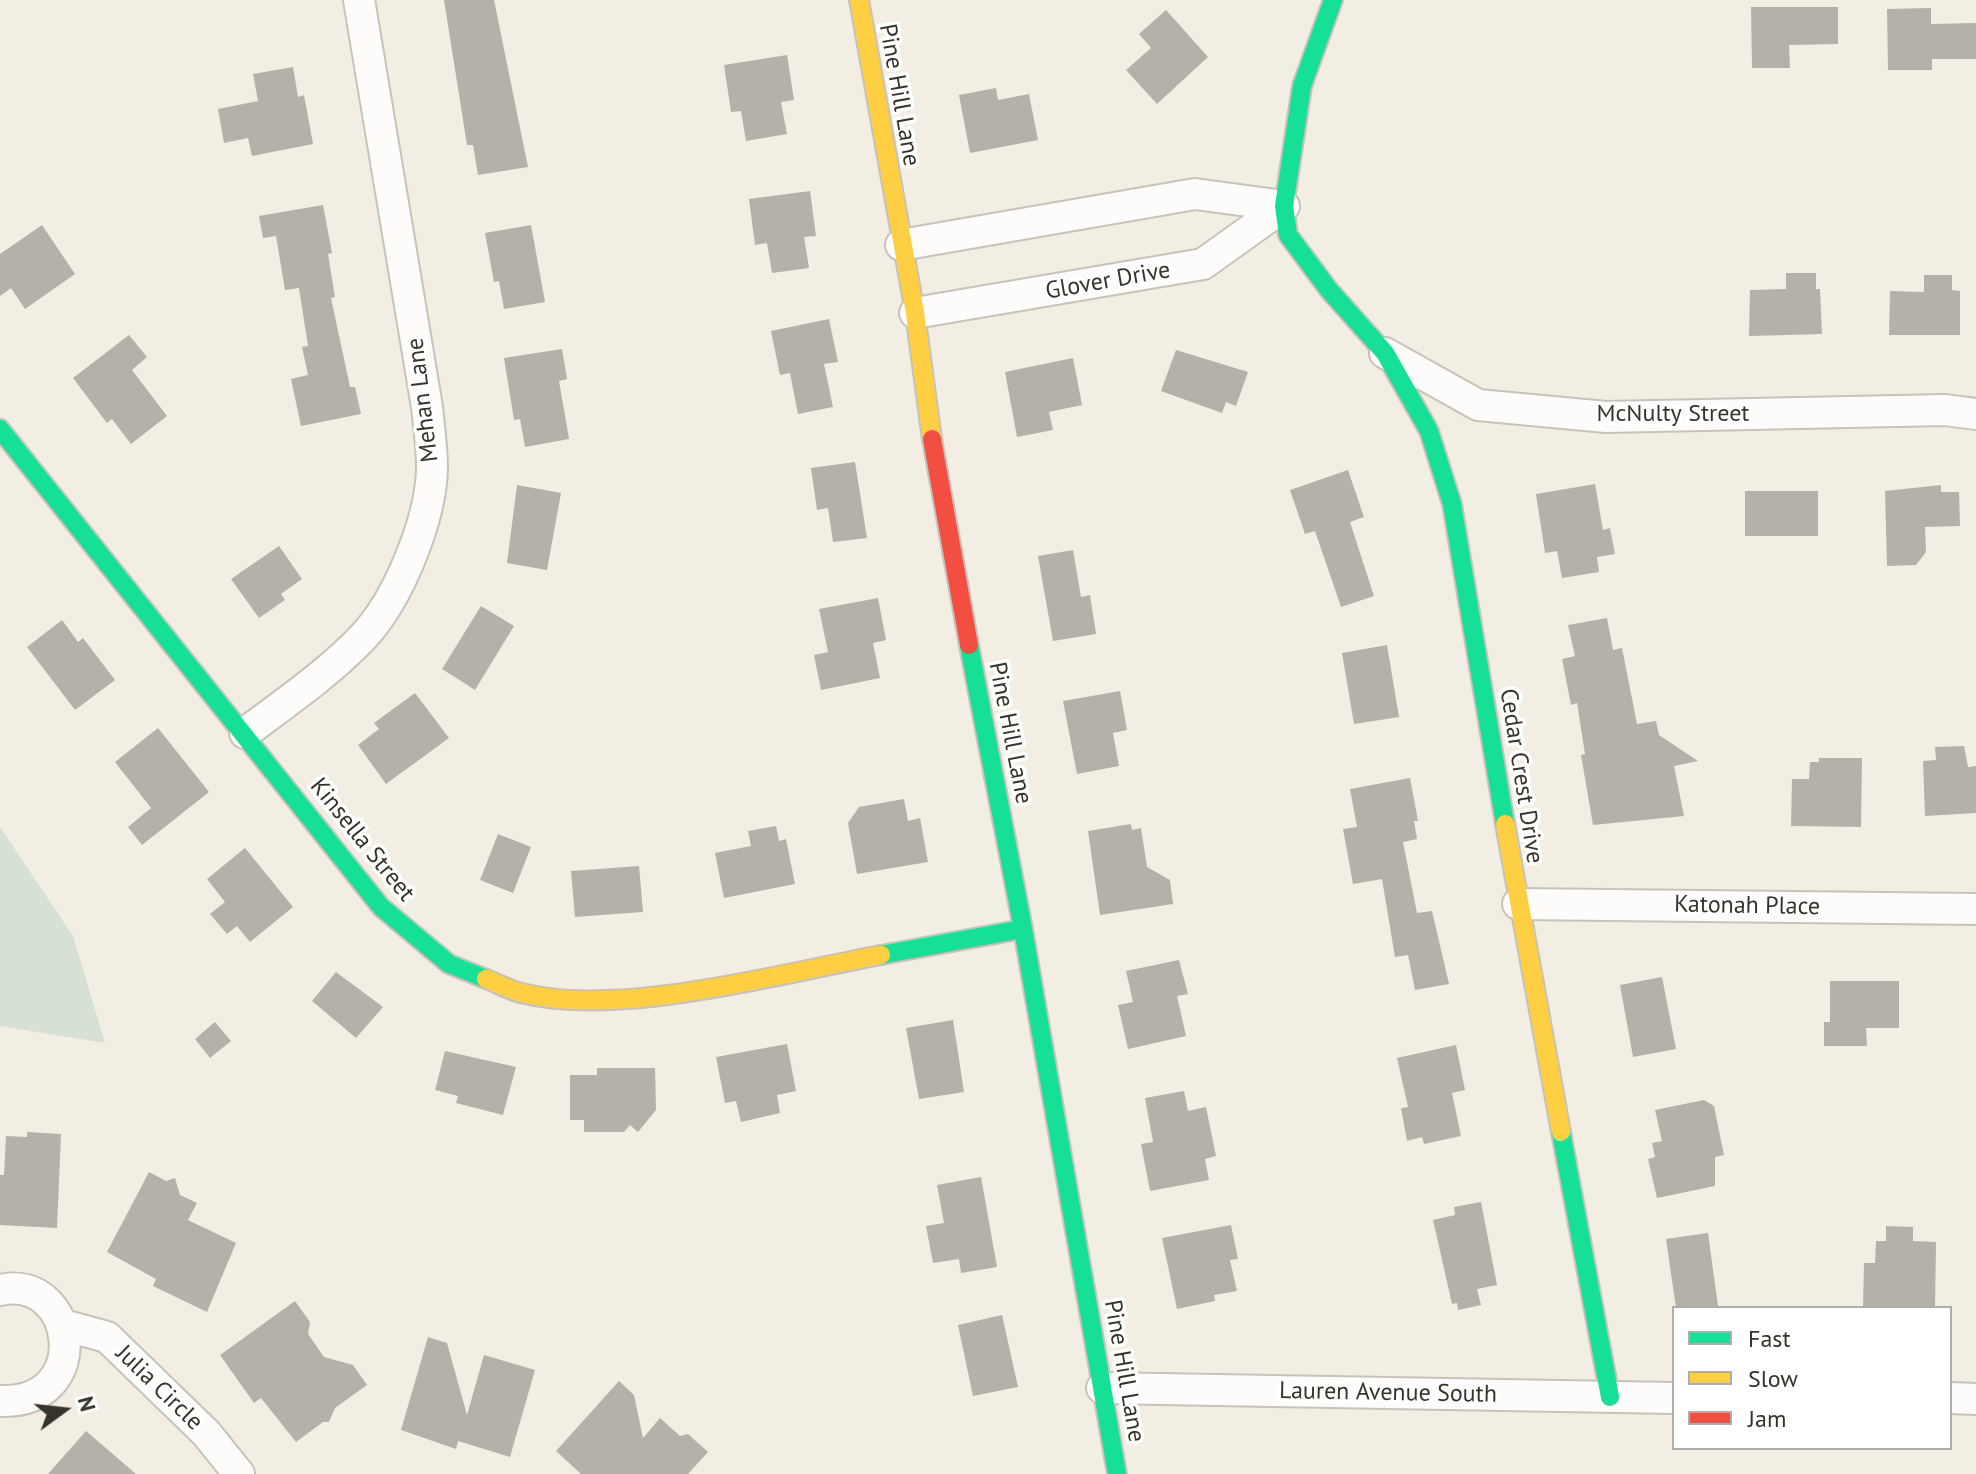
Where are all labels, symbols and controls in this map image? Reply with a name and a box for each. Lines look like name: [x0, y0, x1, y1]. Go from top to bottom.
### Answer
street label: Pine Hill Lane: [872, 22, 926, 168]
street label: Glover Drive: [1043, 256, 1173, 306]
street label: Mehan Lane: [401, 336, 445, 464]
street label: McNulty Street: [1597, 400, 1749, 428]
street label: Pine Hill Lane: [982, 660, 1038, 806]
street label: Cedar Crest Drive: [1493, 687, 1549, 865]
street label: Kinsella Street: [304, 773, 420, 907]
street label: Katonah Place: [1674, 890, 1820, 922]
street label: Pine Hill Lane: [1097, 1298, 1151, 1444]
legend: [1672, 1306, 1952, 1450]
text: Fast: [1748, 1323, 1791, 1354]
street label: Julia Circle: [109, 1339, 209, 1437]
text: Slow: [1748, 1363, 1798, 1394]
north arrow: [24, 1370, 104, 1450]
street label: Lauren Avenue South: [1279, 1377, 1497, 1409]
text: N: [72, 1393, 103, 1414]
text: Jam: [1748, 1403, 1786, 1434]

